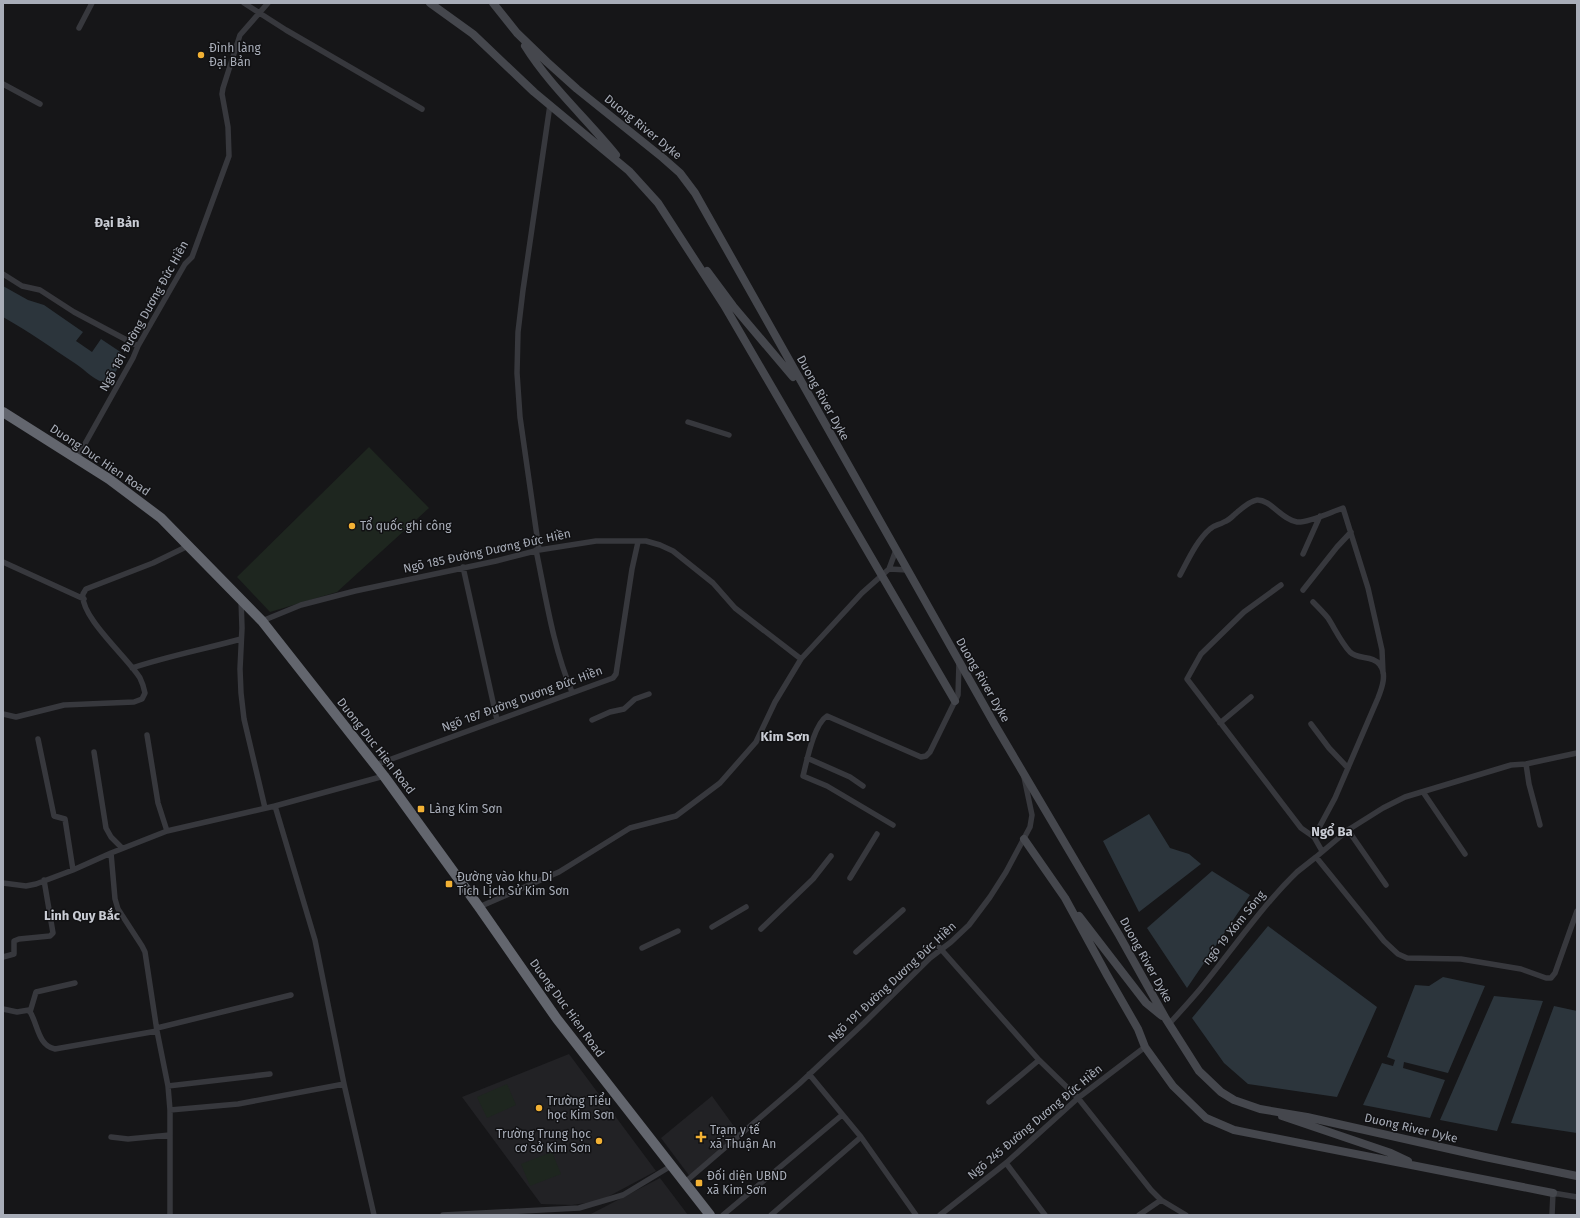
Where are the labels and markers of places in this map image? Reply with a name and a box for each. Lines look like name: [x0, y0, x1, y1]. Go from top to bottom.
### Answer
place label: Đình làng Đại Bản: [209, 41, 262, 69]
marker: Đình làng Đại Bản: [196, 50, 206, 60]
place label: Tổ quốc ghi công: [360, 517, 452, 533]
marker: Tổ quốc ghi công: [347, 521, 357, 531]
place label: Làng Kim Sơn: [429, 802, 502, 816]
marker: Làng Kim Sơn: [416, 804, 426, 814]
place label: Đường vào khu Di Tích Lịch Sử Kim Sơn: [457, 870, 569, 898]
marker: Đường vào khu Di Tích Lịch Sử Kim Sơn: [444, 879, 454, 889]
place label: Trường Tiểu học Kim Sơn: [547, 1092, 615, 1122]
marker: Trường Tiểu học Kim Sơn: [534, 1103, 544, 1113]
place label: Trạm y tế xã Thuận An: [710, 1122, 776, 1151]
place label: Trường Trung học cơ sở Kim Sơn: [496, 1127, 591, 1155]
marker: Trạm y tế xã Thuận An: [695, 1131, 707, 1143]
marker: Trường Trung học cơ sở Kim Sơn: [594, 1136, 604, 1146]
place label: Đối diện UBND xã Kim Sơn: [707, 1168, 787, 1197]
marker: Đối diện UBND xã Kim Sơn: [694, 1178, 704, 1188]

